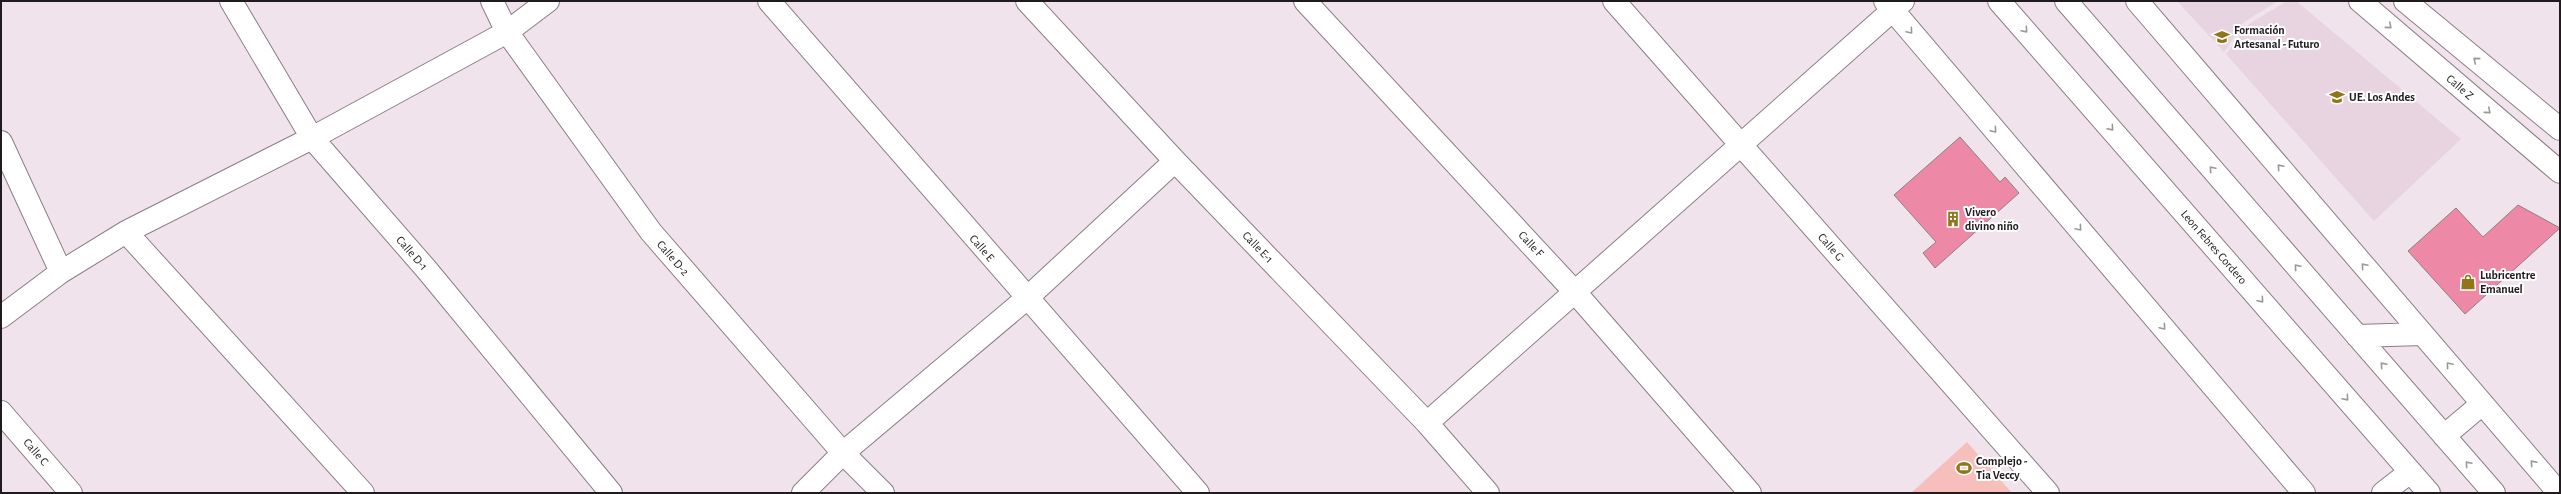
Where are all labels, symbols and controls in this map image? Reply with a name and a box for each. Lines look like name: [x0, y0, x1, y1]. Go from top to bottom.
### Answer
one-way arrow: [2385, 22, 2392, 29]
place label: Formación Artesanal - Futuro: [2234, 24, 2320, 50]
one-way arrow: [1906, 26, 1913, 33]
one-way arrow: [2021, 26, 2028, 33]
school or university icon: Formación Artesanal - Futuro: [2213, 28, 2231, 46]
one-way arrow: [2474, 57, 2481, 64]
street label: Calle Z: [2444, 72, 2476, 102]
school or university icon: UE. Los Andes: [2328, 88, 2346, 106]
place label: UE. Los Andes: [2349, 91, 2415, 103]
one-way arrow: [2484, 106, 2491, 113]
one-way arrow: [2106, 124, 2113, 131]
one-way arrow: [1990, 125, 1997, 132]
one-way arrow: [2277, 164, 2284, 172]
one-way arrow: [2210, 166, 2217, 174]
place label: Vivero divino niño: [1965, 206, 2019, 232]
street label: Leon Febres Cordero: [2179, 208, 2249, 286]
building icon: Vivero divino niño: [1944, 210, 1962, 228]
one-way arrow: [2074, 224, 2081, 231]
street label: Calle E-1: [1240, 229, 1276, 265]
street label: Calle F: [1516, 229, 1546, 260]
street label: Calle G: [1816, 231, 1846, 263]
street label: Calle E: [967, 232, 997, 264]
street label: Calle D-1: [394, 234, 430, 272]
street label: Calle D-2: [655, 238, 692, 278]
one-way arrow: [2362, 263, 2369, 271]
one-way arrow: [2295, 265, 2302, 272]
place label: Lubricentre Emanuel: [2480, 269, 2536, 295]
shop icon: Lubricentre Emanuel: [2459, 273, 2477, 291]
one-way arrow: [2256, 295, 2263, 303]
one-way arrow: [2159, 323, 2166, 330]
one-way arrow: [2446, 362, 2453, 369]
one-way arrow: [2380, 363, 2387, 370]
one-way arrow: [2342, 393, 2349, 401]
street label: Calle C: [21, 436, 51, 468]
place label: Complejo - Tia Veccy: [1976, 455, 2028, 482]
sports icon: Complejo - Tia Veccy: [1955, 459, 1973, 477]
one-way arrow: [2466, 461, 2473, 468]
one-way arrow: [2531, 461, 2538, 468]

